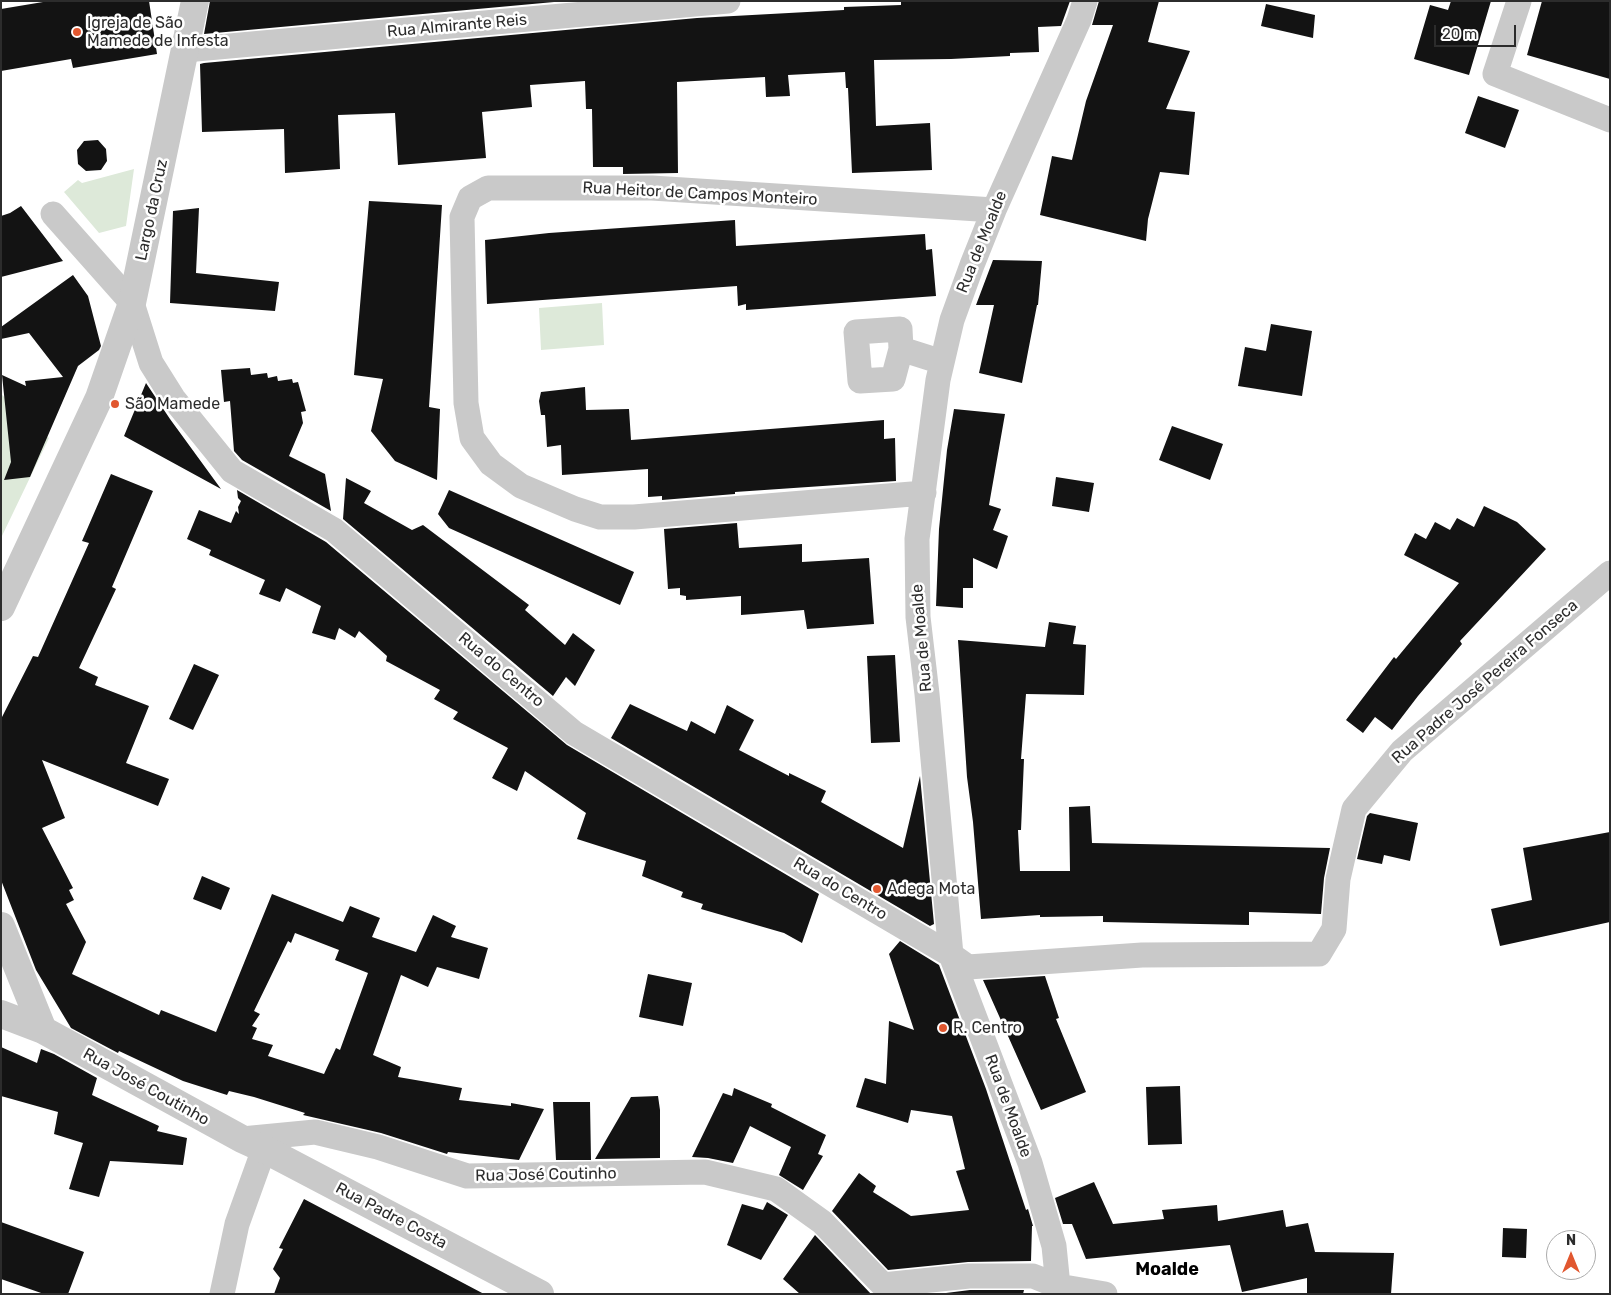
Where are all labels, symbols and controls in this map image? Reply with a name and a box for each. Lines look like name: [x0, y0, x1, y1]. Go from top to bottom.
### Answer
street label: Rua Almirante Reis: [386, 10, 528, 42]
place label: Igreja de São Mamede de Infesta: [87, 13, 229, 51]
scale bar: [1436, 15, 1518, 47]
text: 20 m: [1442, 25, 1477, 43]
marker: Igreja de São Mamede de Infesta: [71, 26, 83, 38]
street label: Largo da Cruz: [132, 158, 172, 262]
street label: Rua Heitor de Campos Monteiro: [582, 178, 818, 210]
street label: Rua de Moalde: [953, 188, 1011, 296]
place label: São Mamede: [125, 394, 220, 414]
marker: São Mamede: [109, 398, 121, 410]
street label: Rua de Moalde: [908, 583, 936, 693]
street label: Rua Padre José Pereira Fonseca: [1388, 596, 1582, 768]
street label: Rua do Centro: [454, 629, 548, 711]
street label: Rua do Centro: [790, 853, 890, 925]
place label: Adega Mota: [887, 879, 975, 899]
marker: Adega Mota: [871, 883, 883, 895]
place label: R. Centro: [953, 1018, 1022, 1038]
marker: R. Centro: [937, 1022, 949, 1034]
street label: Rua José Coutinho: [79, 1044, 213, 1130]
street label: Rua de Moalde: [980, 1052, 1036, 1160]
street label: Rua José Coutinho: [475, 1164, 617, 1186]
street label: Rua Padre Costa: [332, 1179, 450, 1253]
north arrow: [1546, 1230, 1596, 1280]
text: N: [1566, 1232, 1576, 1249]
district label: Moalde: [1135, 1259, 1199, 1281]

